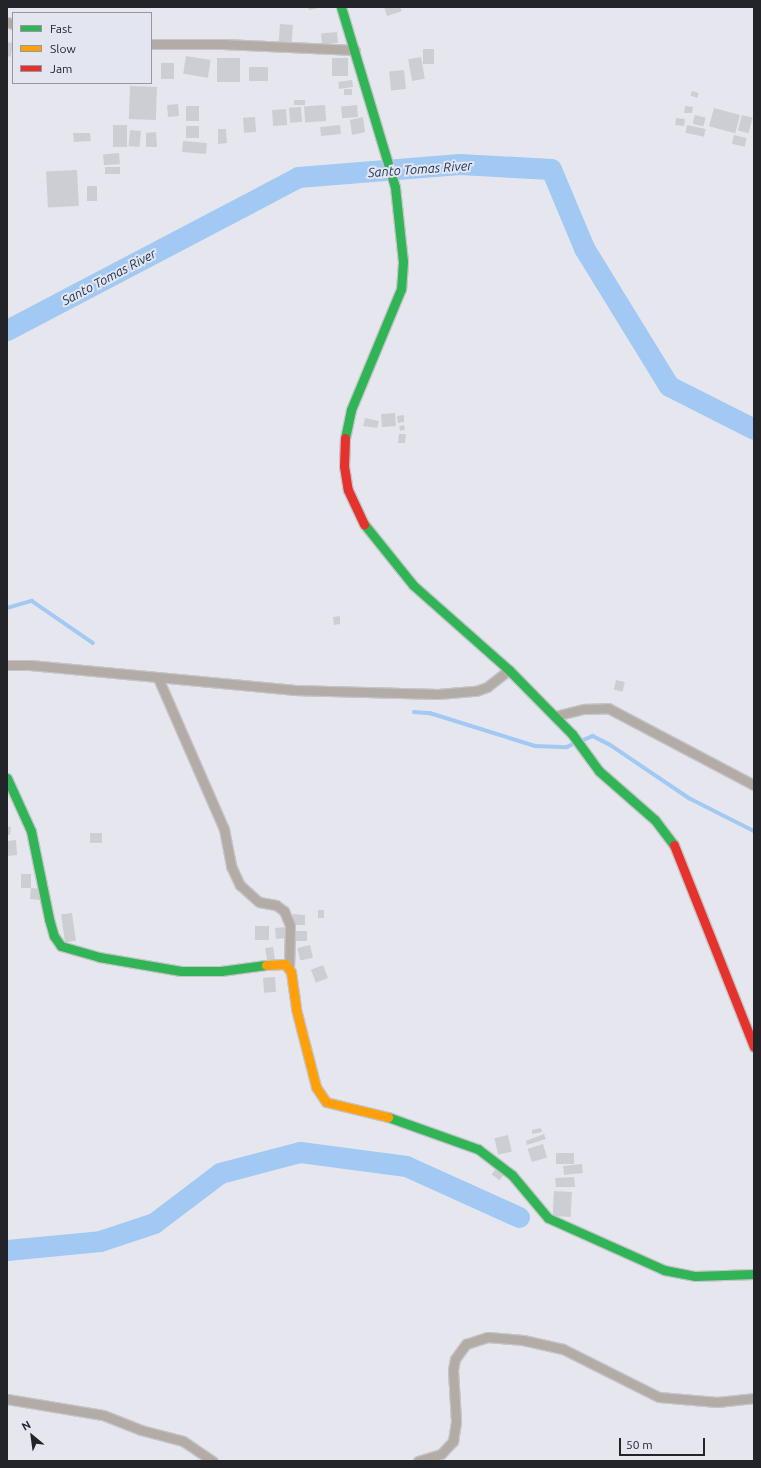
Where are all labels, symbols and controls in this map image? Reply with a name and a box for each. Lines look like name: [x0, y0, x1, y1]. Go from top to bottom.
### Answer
legend: [12, 12, 152, 84]
text: Fast: [50, 22, 72, 35]
text: Slow: [50, 42, 76, 55]
text: Jam: [50, 62, 72, 75]
water label: Santo Tomas River: [367, 158, 473, 180]
water label: Santo Tomas River: [59, 246, 159, 308]
north arrow: [12, 1416, 52, 1456]
text: N: [20, 1418, 33, 1433]
scale bar: [621, 1430, 707, 1456]
text: 50 m: [626, 1438, 653, 1451]

